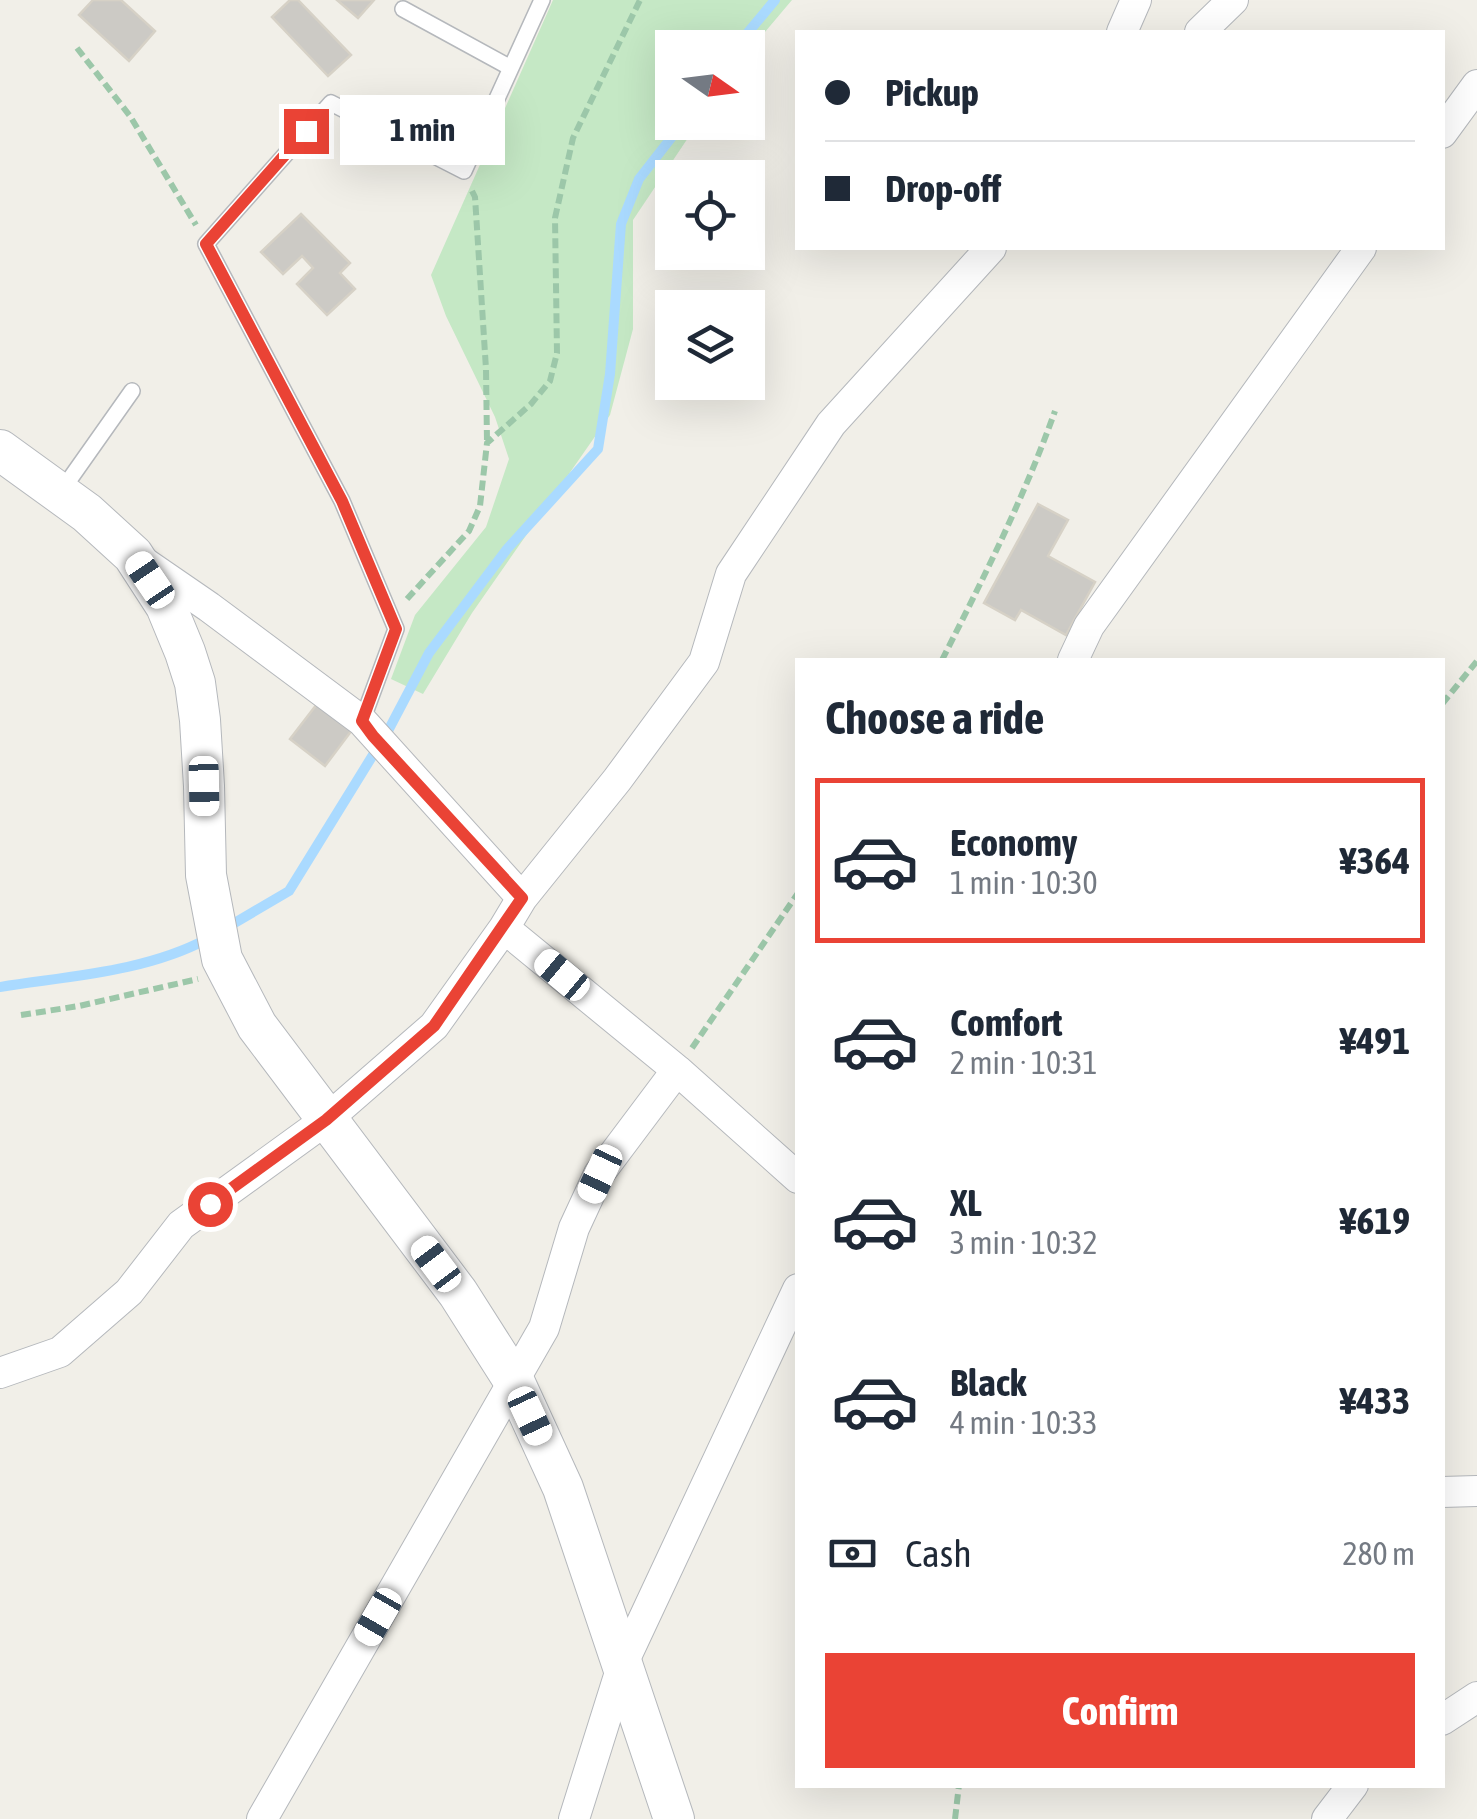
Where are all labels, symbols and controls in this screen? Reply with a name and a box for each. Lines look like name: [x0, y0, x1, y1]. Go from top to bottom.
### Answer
north arrow: [655, 30, 765, 140]
map controls: [655, 30, 765, 400]
text: Pickup: [885, 71, 979, 114]
callout: 1 min: [341, 96, 506, 166]
route end: [284, 109, 329, 154]
text: 1 min: [390, 111, 455, 148]
button: locate: [655, 160, 765, 270]
text: Drop-off: [885, 167, 1001, 210]
button: layers: [655, 290, 765, 400]
car: [121, 547, 179, 613]
text: Choose a ride: [825, 692, 1044, 744]
car: [188, 756, 220, 816]
icon: car: [830, 816, 920, 906]
text: Economy: [950, 821, 1077, 864]
text: ¥364: [1340, 839, 1410, 882]
text: 1 min · 10:30: [950, 864, 1097, 901]
car: [529, 944, 595, 1006]
icon: car: [830, 996, 920, 1086]
text: Comfort: [950, 1001, 1062, 1044]
text: ¥491: [1340, 1019, 1410, 1062]
text: 2 min · 10:31: [950, 1044, 1097, 1081]
car: [574, 1140, 626, 1208]
icon: car: [830, 1176, 920, 1266]
text: XL: [950, 1181, 982, 1224]
route start: [188, 1182, 233, 1227]
text: ¥619: [1340, 1199, 1410, 1242]
text: 3 min · 10:32: [950, 1224, 1097, 1261]
car: [406, 1231, 466, 1297]
icon: car: [830, 1356, 920, 1446]
text: Black: [950, 1361, 1027, 1404]
text: ¥433: [1340, 1379, 1410, 1422]
car: [504, 1382, 556, 1450]
text: 4 min · 10:33: [950, 1404, 1097, 1441]
icon: cash: [825, 1526, 880, 1581]
text: Cash: [905, 1532, 972, 1575]
text: 280 m: [1342, 1535, 1415, 1572]
car: [350, 1584, 406, 1650]
button: Confirm: [825, 1653, 1415, 1768]

